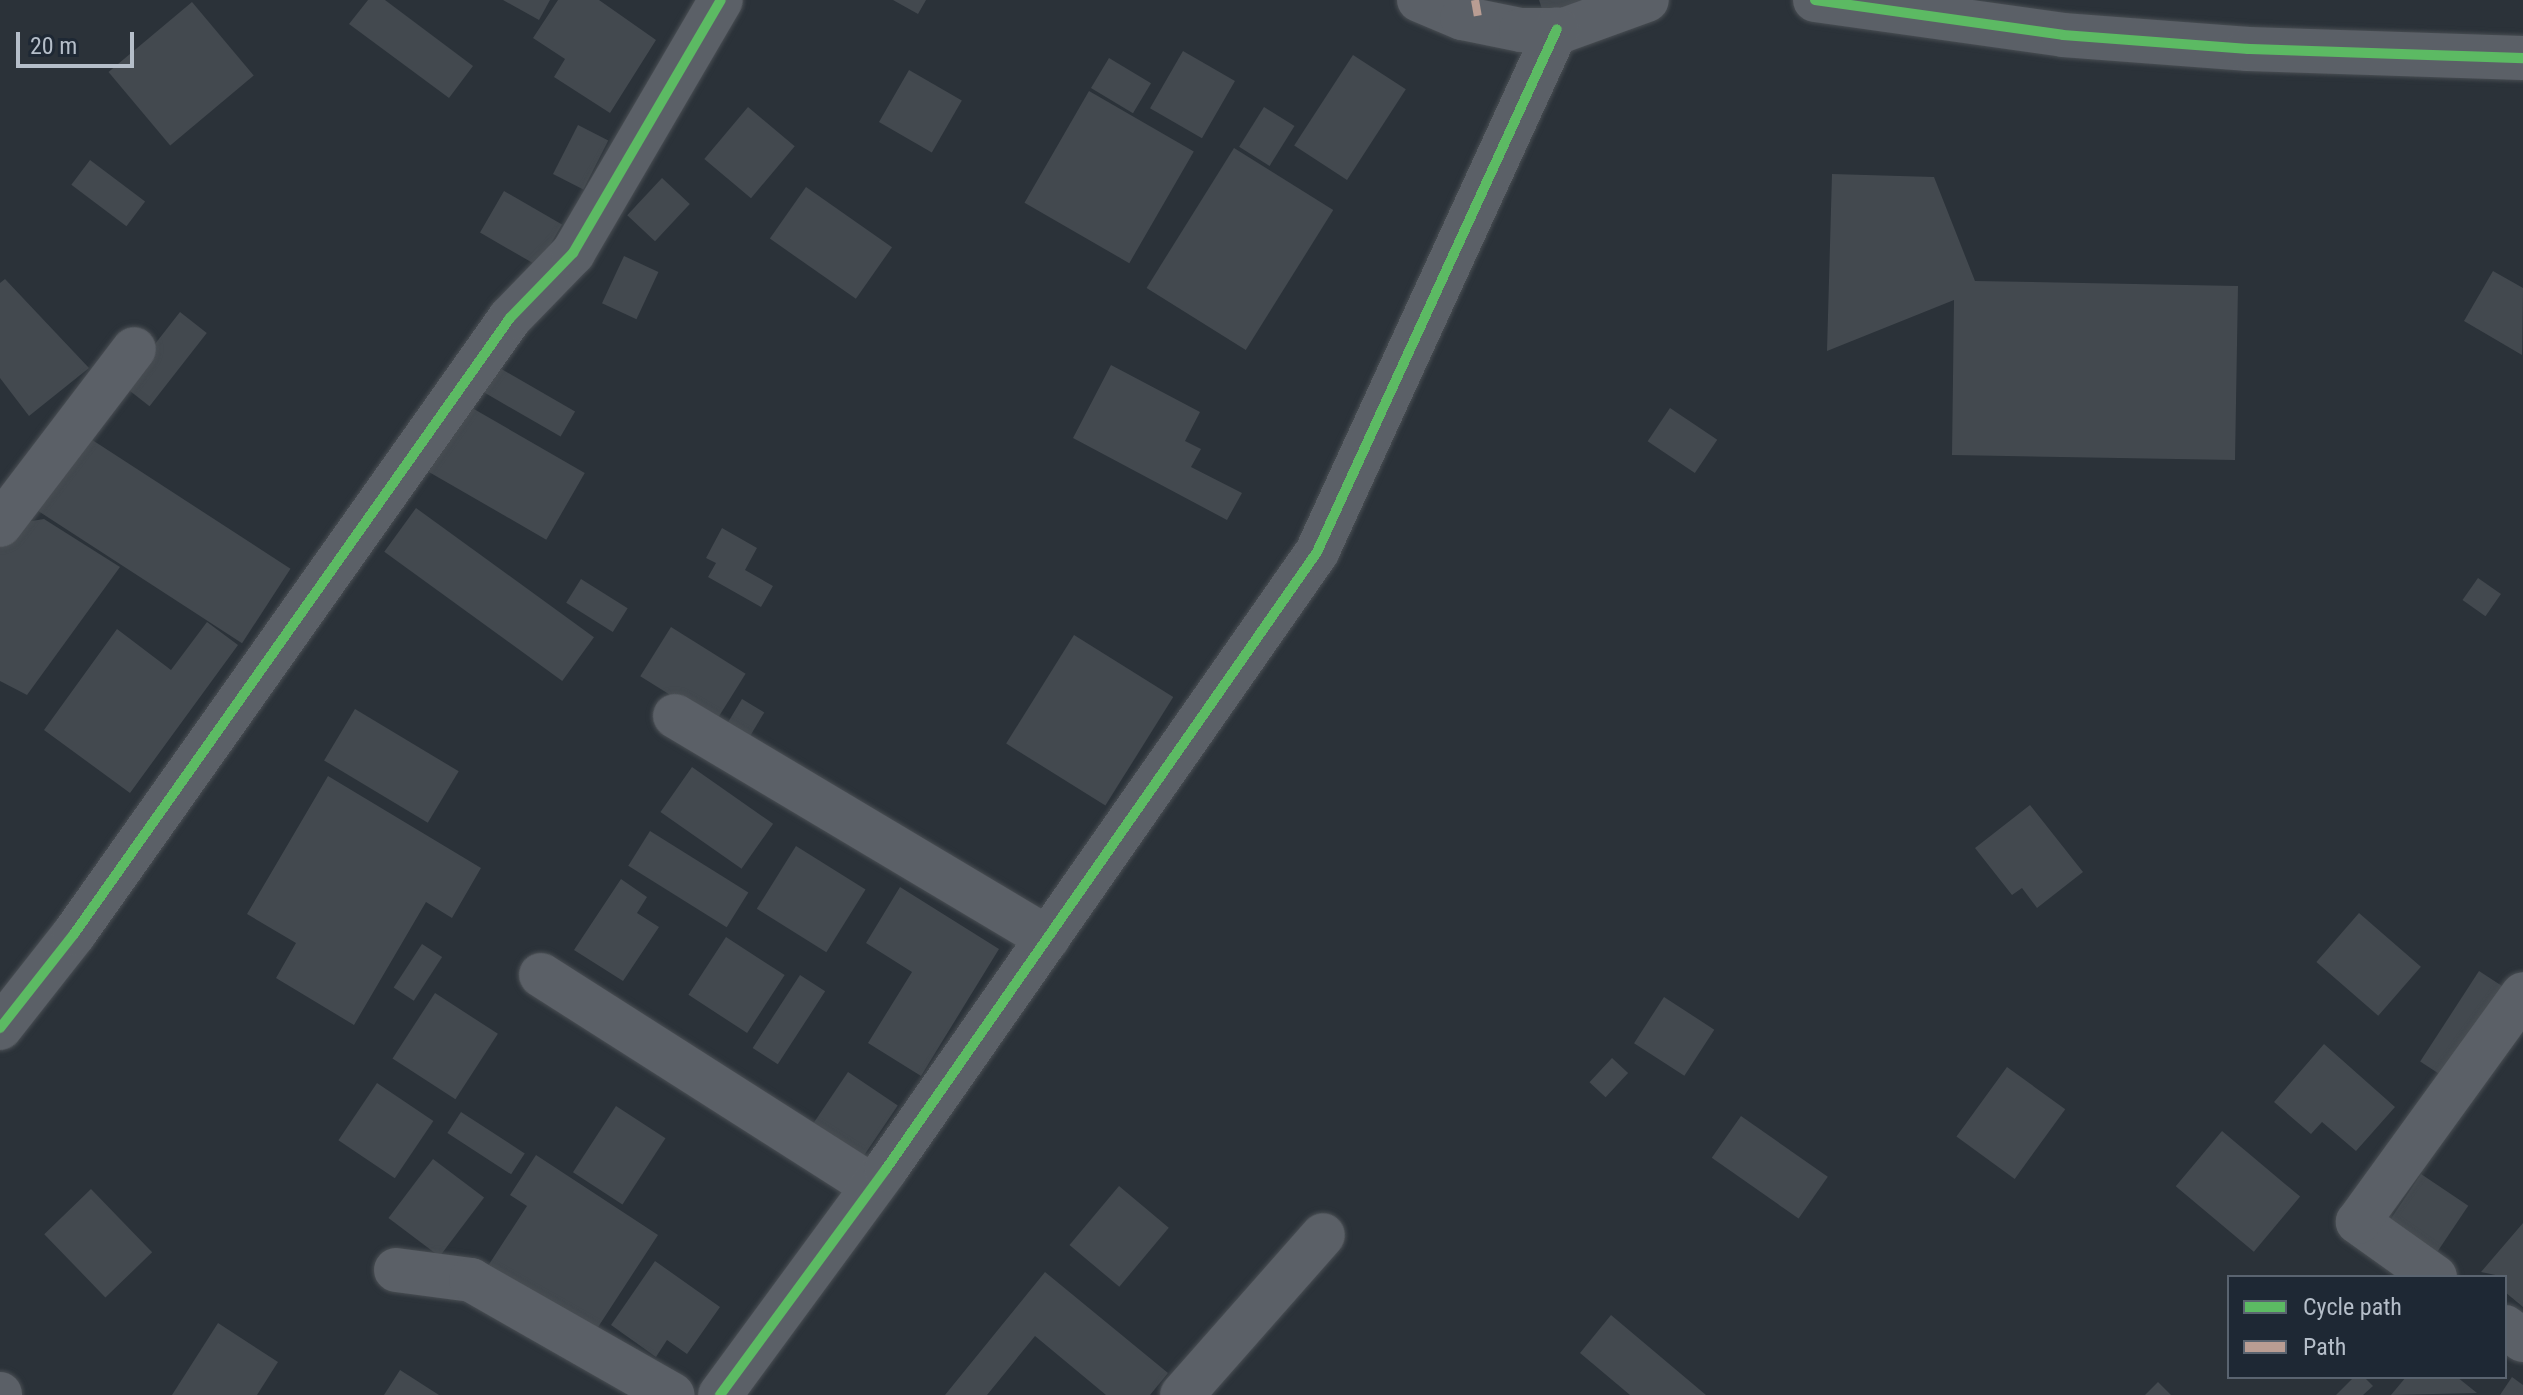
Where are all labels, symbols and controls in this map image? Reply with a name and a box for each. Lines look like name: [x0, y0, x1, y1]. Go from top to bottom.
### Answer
scale bar: [20, 16, 138, 66]
text: 20 m: [30, 32, 77, 60]
legend: [2227, 1275, 2507, 1379]
text: Cycle path: [2303, 1293, 2402, 1321]
text: Path: [2303, 1333, 2346, 1361]

